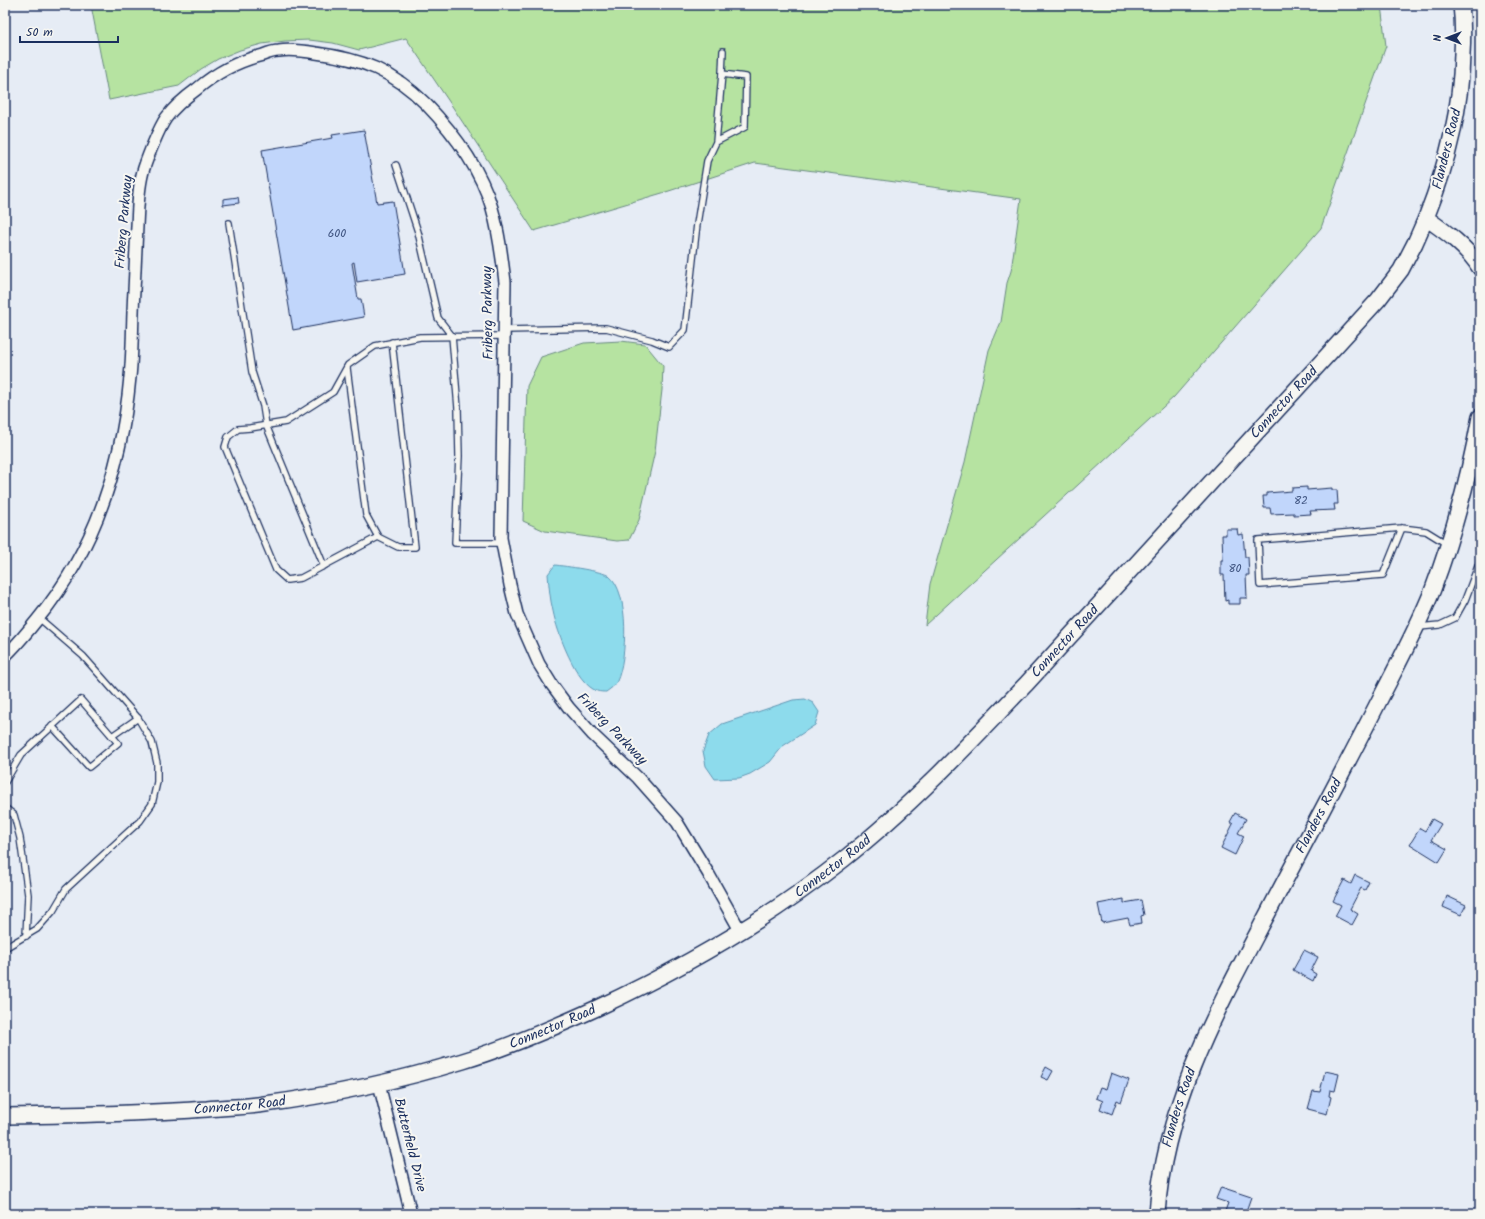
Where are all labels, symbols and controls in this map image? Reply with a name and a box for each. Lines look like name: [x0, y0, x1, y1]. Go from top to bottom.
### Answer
scale bar: [20, 18, 118, 44]
north arrow: [1427, 18, 1467, 58]
text: 50 m: [26, 23, 53, 42]
text: N: [1429, 34, 1447, 41]
street label: Flanders Road: [1426, 105, 1468, 192]
street label: Friberg Parkway: [109, 174, 139, 270]
house number: 600: [328, 224, 346, 243]
street label: Friberg Parkway: [476, 266, 500, 360]
street label: Connector Road: [1245, 360, 1324, 444]
house number: 82: [1294, 491, 1308, 510]
house number: 80: [1228, 559, 1242, 578]
street label: Connector Road: [1026, 599, 1105, 683]
street label: Friberg Parkway: [572, 688, 653, 771]
street label: Flanders Road: [1290, 774, 1349, 858]
street label: Connector Road: [790, 829, 877, 904]
street label: Connector Road: [506, 998, 600, 1055]
street label: Flanders Road: [1156, 1064, 1203, 1150]
street label: Connector Road: [193, 1090, 288, 1121]
street label: Butterfield Drive: [388, 1096, 432, 1195]

